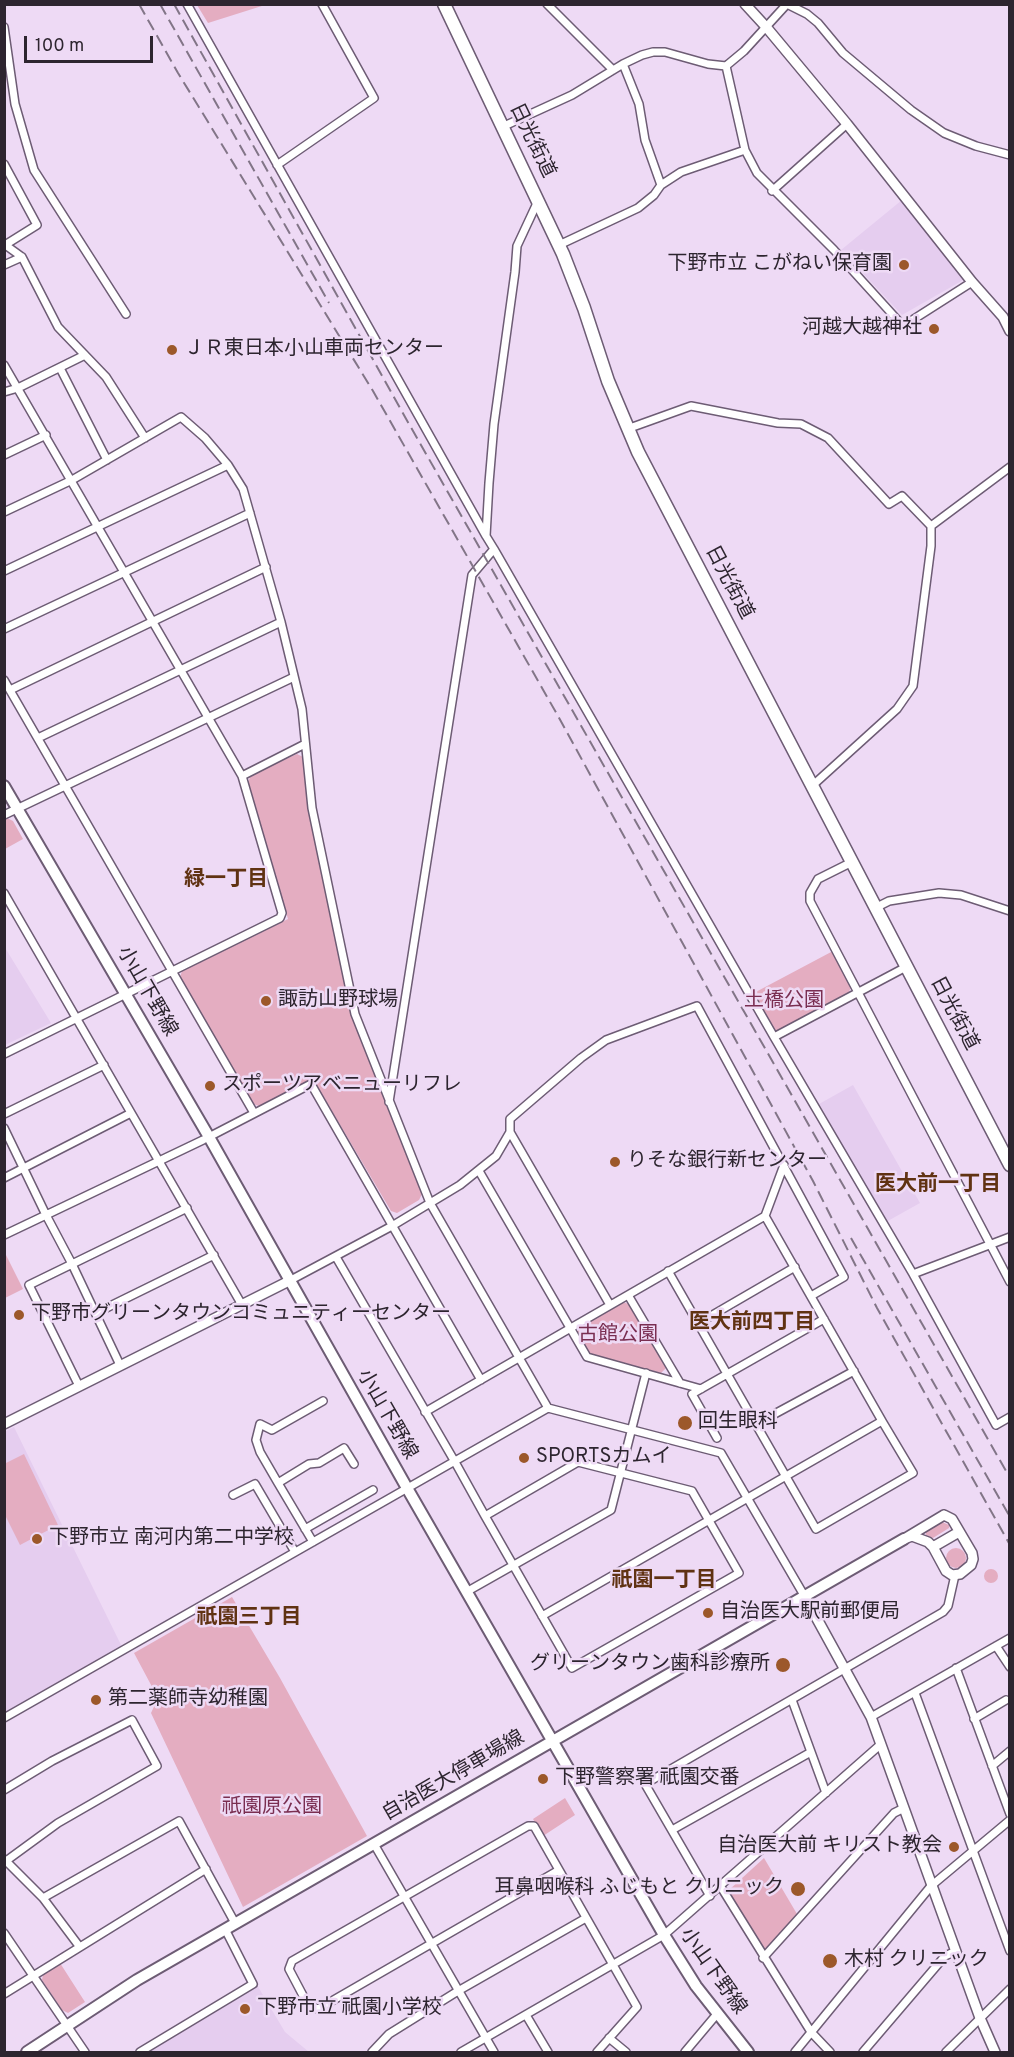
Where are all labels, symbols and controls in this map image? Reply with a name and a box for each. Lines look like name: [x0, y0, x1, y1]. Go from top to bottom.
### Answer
scale bar: [27, 24, 156, 62]
text: 100 m: [35, 35, 84, 58]
street label: 日光街道: [503, 100, 559, 182]
place label: 下野市立 こがねい保育園: [667, 253, 892, 277]
marker: 下野市立 こがねい保育園: [897, 258, 911, 272]
place label: 河越大越神社: [802, 317, 922, 341]
marker: 河越大越神社: [927, 322, 941, 336]
place label: ＪＲ東日本小山車両センター: [184, 338, 444, 362]
marker: ＪＲ東日本小山車両センター: [165, 343, 179, 357]
street label: 日光街道: [699, 542, 757, 624]
district label: 緑一丁目: [184, 868, 268, 894]
street label: 小山下野線: [111, 943, 181, 1041]
street label: 日光街道: [924, 973, 982, 1055]
place label: 諏訪山野球場: [278, 989, 398, 1013]
park label: 土橋公園: [744, 990, 824, 1014]
marker: 諏訪山野球場: [259, 994, 273, 1008]
place label: スポーツアベニューリフレ: [222, 1074, 462, 1098]
marker: スポーツアベニューリフレ: [203, 1079, 217, 1093]
place label: りそな銀行新センター: [627, 1150, 827, 1174]
marker: りそな銀行新センター: [608, 1155, 622, 1169]
district label: 医大前一丁目: [875, 1173, 1001, 1199]
place label: 下野市グリーンタウンコミュニティーセンター: [31, 1303, 451, 1327]
marker: 下野市グリーンタウンコミュニティーセンター: [12, 1308, 26, 1322]
district label: 医大前四丁目: [689, 1311, 815, 1337]
park label: 古館公園: [578, 1324, 658, 1348]
street label: 小山下野線: [351, 1366, 421, 1464]
place label: 回生眼科: [698, 1411, 778, 1435]
marker: 回生眼科: [676, 1414, 694, 1432]
place label: SPORTSカムイ: [536, 1446, 671, 1470]
marker: SPORTSカムイ: [517, 1451, 531, 1465]
place label: 下野市立 南河内第二中学校: [49, 1527, 294, 1551]
marker: 下野市立 南河内第二中学校: [30, 1532, 44, 1546]
district label: 祇園一丁目: [612, 1569, 716, 1595]
place label: 自治医大駅前郵便局: [720, 1601, 900, 1625]
district label: 祇園三丁目: [197, 1606, 301, 1632]
marker: 自治医大駅前郵便局: [701, 1606, 715, 1620]
place label: グリーンタウン歯科診療所: [530, 1653, 770, 1677]
marker: グリーンタウン歯科診療所: [774, 1656, 792, 1674]
place label: 第二薬師寺幼稚園: [108, 1688, 268, 1712]
marker: 第二薬師寺幼稚園: [89, 1693, 103, 1707]
street label: 自治医大停車場線: [379, 1727, 529, 1827]
place label: 下野警察署 祇園交番: [555, 1767, 740, 1791]
marker: 下野警察署 祇園交番: [536, 1772, 550, 1786]
park label: 祇園原公園: [222, 1796, 322, 1820]
place label: 自治医大前 キリスト教会: [717, 1835, 942, 1859]
marker: 自治医大前 キリスト教会: [947, 1840, 961, 1854]
place label: 耳鼻咽喉科 ふじもと クリニック: [495, 1877, 784, 1901]
marker: 耳鼻咽喉科 ふじもと クリニック: [789, 1880, 807, 1898]
street label: 小山下野線: [673, 1924, 751, 2020]
place label: 木村 クリニック: [844, 1949, 989, 1973]
marker: 木村 クリニック: [821, 1952, 839, 1970]
place label: 下野市立 祇園小学校: [257, 1997, 442, 2021]
marker: 下野市立 祇園小学校: [238, 2002, 252, 2016]

